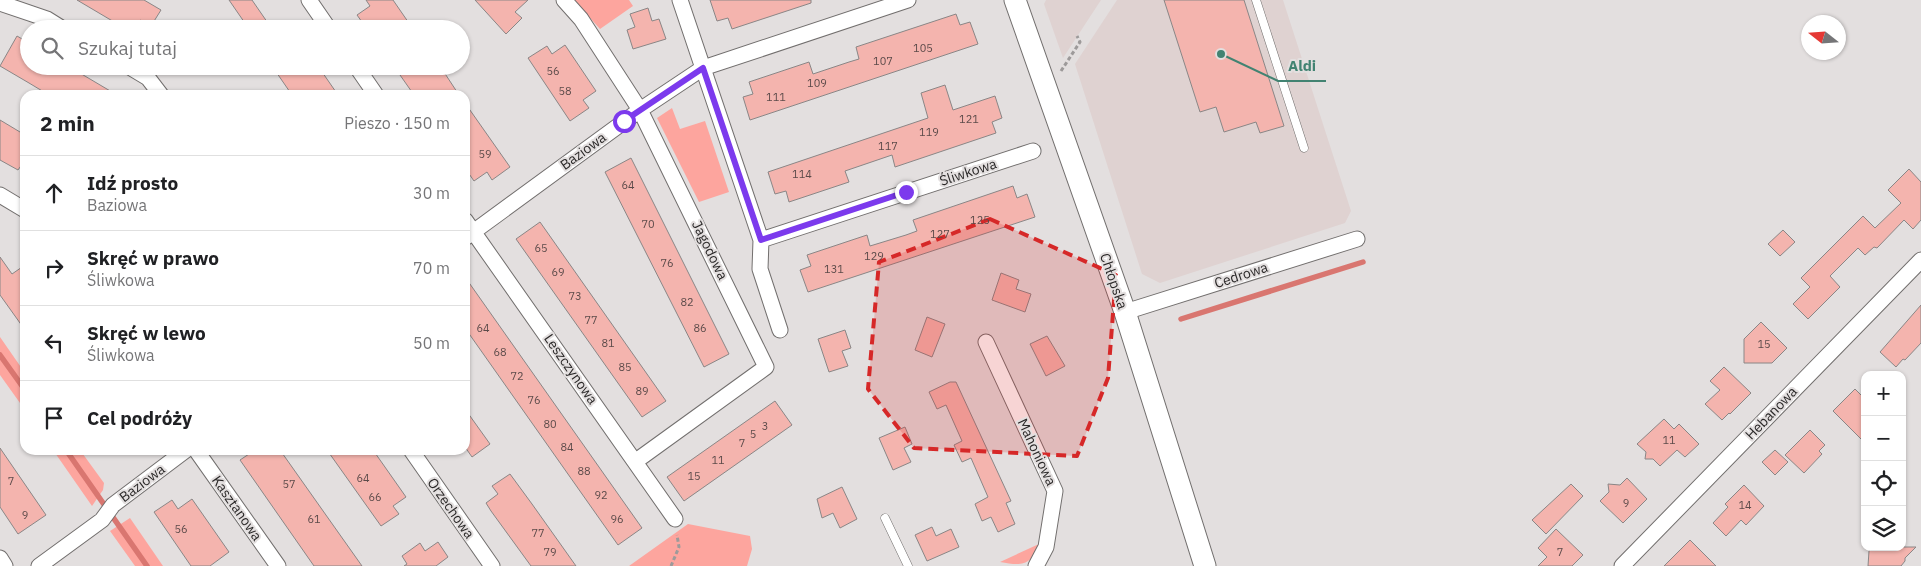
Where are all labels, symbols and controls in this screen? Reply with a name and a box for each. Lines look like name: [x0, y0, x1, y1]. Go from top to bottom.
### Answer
north arrow: [1801, 15, 1846, 60]
search box: [20, 20, 470, 75]
icon: search: [38, 34, 66, 62]
text: Szukaj tutaj: [78, 36, 177, 60]
house number: 105: [913, 41, 933, 55]
callout: Aldi: [1278, 51, 1326, 81]
house number: 107: [873, 54, 893, 68]
text: Aldi: [1288, 56, 1316, 75]
house number: 56: [546, 64, 560, 78]
house number: 109: [807, 76, 827, 90]
house number: 58: [558, 84, 572, 98]
house number: 111: [766, 90, 786, 104]
text: 2 min: [40, 109, 95, 137]
route start: [613, 110, 636, 133]
house number: 121: [959, 112, 979, 126]
text: Pieszo · 150 m: [344, 113, 450, 133]
house number: 119: [919, 125, 939, 139]
street label: Baziowa: [556, 128, 610, 174]
house number: 117: [878, 139, 898, 153]
house number: 59: [478, 147, 492, 161]
street label: Śliwkowa: [937, 153, 999, 190]
house number: 114: [792, 167, 812, 181]
text: Idź prosto: [87, 171, 178, 195]
house number: 64: [621, 178, 635, 192]
icon: ahead: [40, 179, 68, 207]
route end: [895, 181, 918, 204]
text: 30 m: [413, 183, 450, 203]
text: Baziowa: [87, 195, 147, 215]
house number: 125: [970, 213, 990, 227]
house number: 70: [641, 217, 655, 231]
street label: Jagodowa: [688, 217, 732, 283]
house number: 127: [930, 227, 950, 241]
house number: 65: [534, 241, 548, 255]
text: Skręć w prawo: [87, 246, 219, 270]
house number: 129: [864, 249, 884, 263]
street label: Chłopska: [1096, 251, 1132, 312]
icon: right: [40, 254, 68, 282]
house number: 76: [660, 256, 674, 270]
text: 70 m: [413, 258, 450, 278]
street label: Cedrowa: [1212, 258, 1271, 292]
house number: 131: [824, 262, 844, 276]
house number: 69: [551, 265, 565, 279]
text: Śliwkowa: [87, 270, 155, 290]
house number: 73: [568, 289, 582, 303]
house number: 82: [680, 295, 694, 309]
house number: 77: [584, 313, 598, 327]
text: Skręć w lewo: [87, 321, 206, 345]
house number: 64: [476, 321, 490, 335]
house number: 86: [693, 321, 707, 335]
icon: left: [40, 329, 68, 357]
street label: Leszczynowa: [540, 330, 602, 408]
text: 50 m: [413, 333, 450, 353]
house number: 81: [601, 336, 615, 350]
house number: 15: [1757, 337, 1771, 351]
text: Śliwkowa: [87, 345, 155, 365]
house number: 68: [493, 345, 507, 359]
house number: 85: [618, 360, 632, 374]
house number: 72: [510, 369, 524, 383]
map controls: [1861, 371, 1906, 551]
button: +: [1861, 371, 1906, 416]
street label: Hebanowa: [1741, 382, 1801, 443]
house number: 89: [635, 384, 649, 398]
house number: 76: [527, 393, 541, 407]
icon: arrive: [40, 404, 68, 432]
text: Cel podróży: [87, 406, 192, 430]
street label: Mahoniowa: [1014, 416, 1061, 489]
button: −: [1861, 416, 1906, 461]
house number: 80: [543, 417, 557, 431]
house number: 3: [762, 419, 768, 433]
house number: 5: [750, 427, 756, 441]
house number: 11: [1662, 433, 1676, 447]
house number: 7: [739, 436, 745, 450]
house number: 84: [560, 440, 574, 454]
house number: 11: [711, 453, 725, 467]
street label: Baziowa: [116, 460, 169, 506]
button: locate: [1861, 461, 1906, 506]
house number: 88: [577, 464, 591, 478]
house number: 15: [687, 469, 701, 483]
house number: 64: [356, 471, 370, 485]
street label: Kasztanowa: [208, 472, 266, 545]
house number: 7: [8, 474, 14, 488]
street label: Orzechowa: [424, 474, 479, 542]
house number: 57: [282, 477, 296, 491]
house number: 92: [594, 488, 608, 502]
house number: 66: [368, 490, 382, 504]
house number: 9: [1623, 496, 1629, 510]
house number: 14: [1738, 498, 1752, 512]
button: layers: [1861, 506, 1906, 551]
house number: 9: [22, 508, 28, 522]
house number: 61: [307, 512, 321, 526]
house number: 96: [610, 512, 624, 526]
house number: 56: [174, 522, 188, 536]
house number: 77: [531, 526, 545, 540]
house number: 79: [543, 545, 557, 559]
house number: 7: [1557, 545, 1563, 559]

